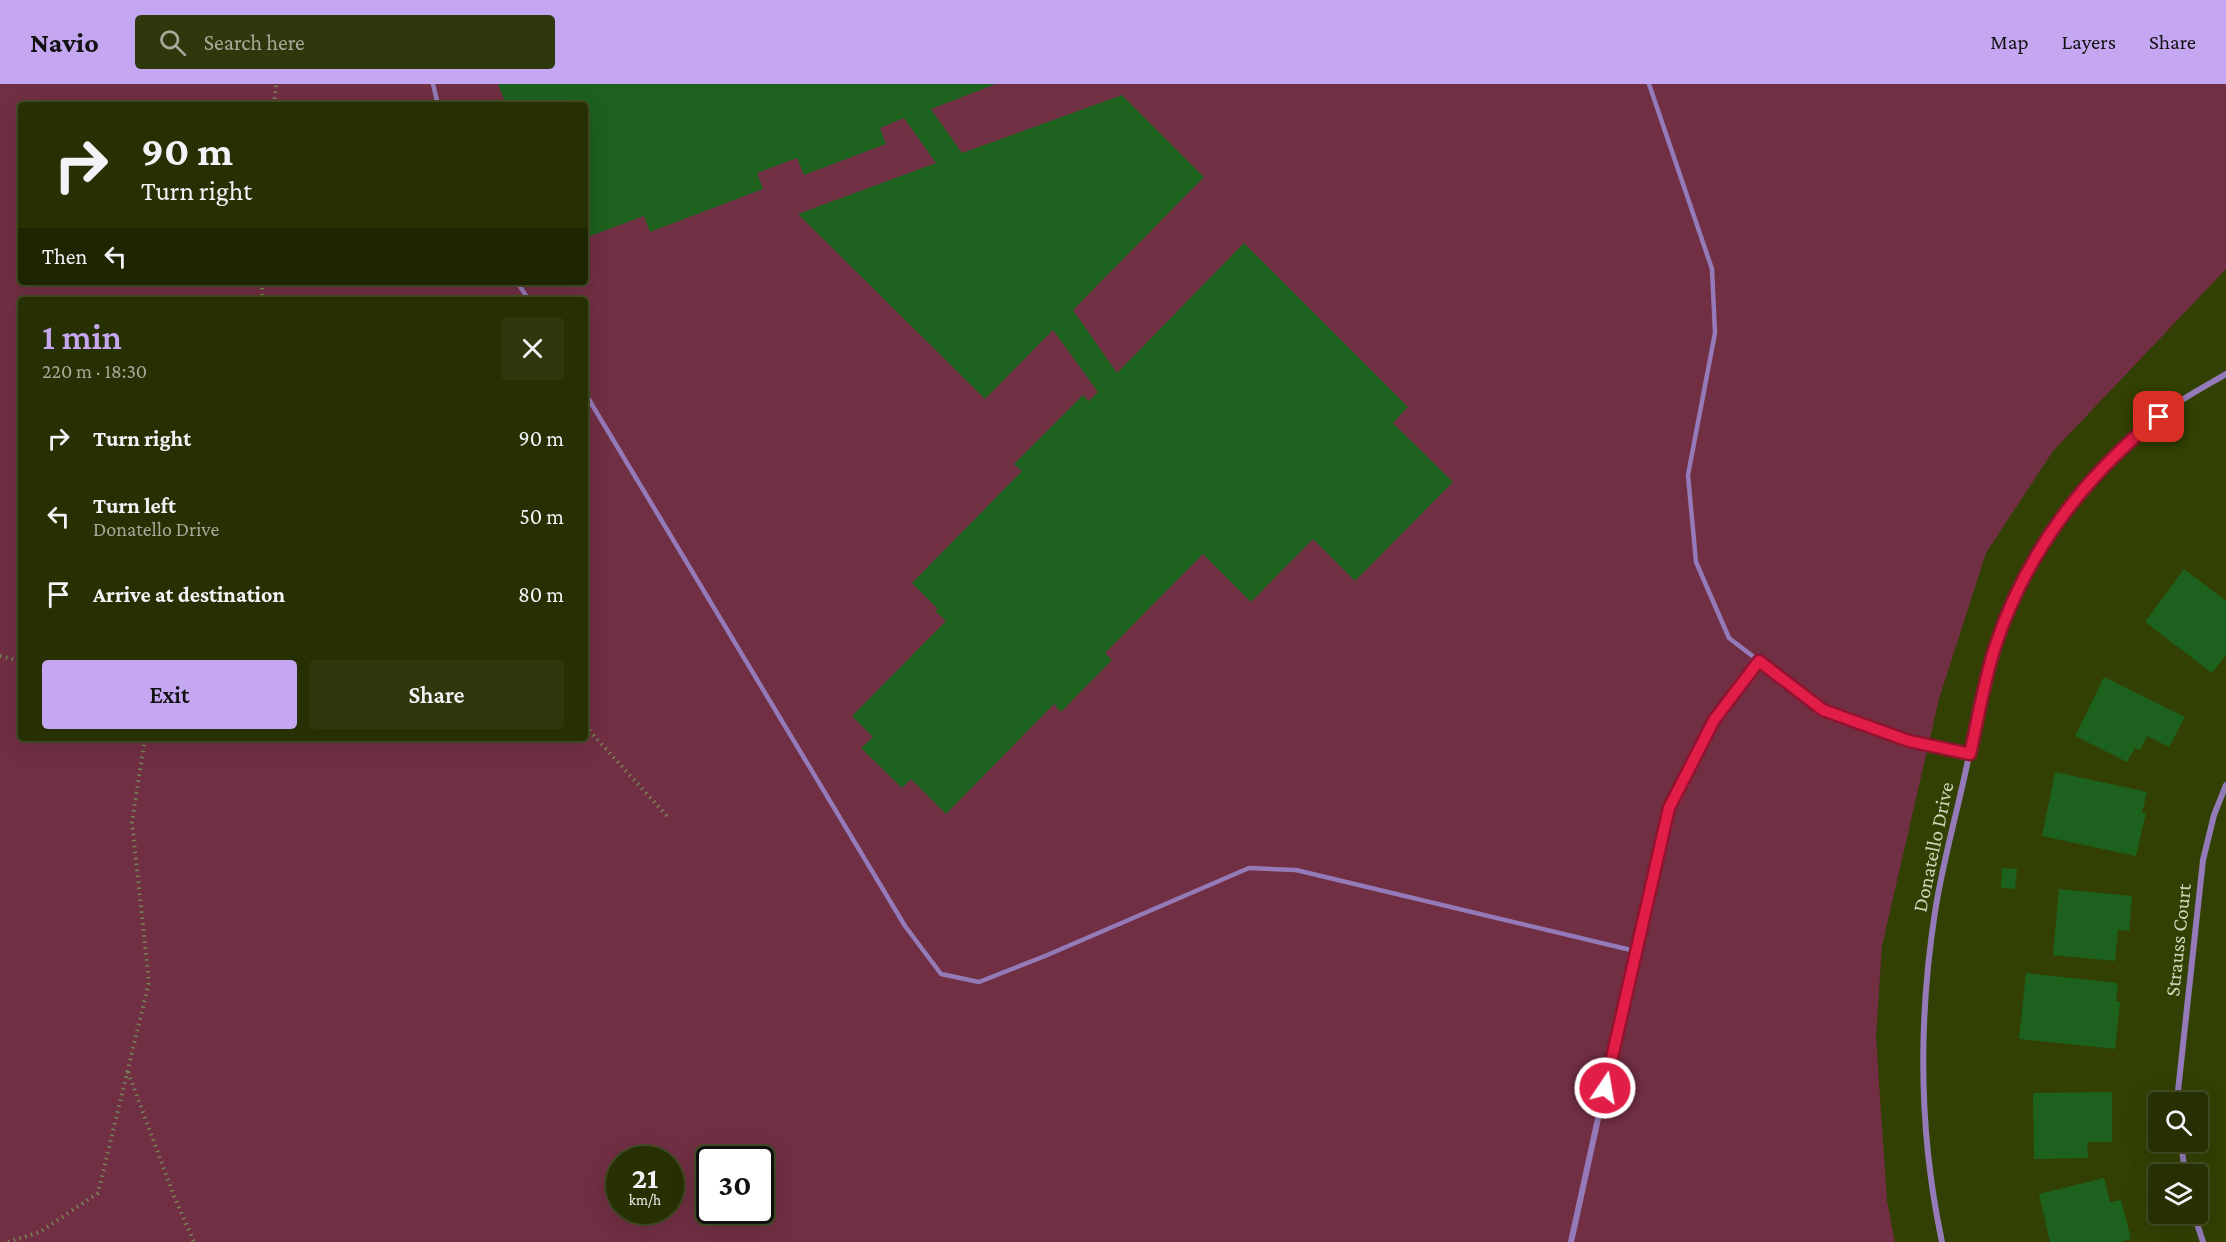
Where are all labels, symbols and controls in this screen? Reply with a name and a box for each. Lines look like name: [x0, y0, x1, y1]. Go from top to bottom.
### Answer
search box: [135, 15, 555, 69]
icon: search: [156, 26, 189, 59]
text: Navio: [30, 27, 99, 58]
text: Search here: [204, 30, 305, 55]
text: Map: [1990, 30, 2029, 54]
text: Layers: [2062, 30, 2116, 54]
text: Share: [2149, 30, 2196, 54]
icon: right: [42, 126, 120, 204]
text: 90 m: [141, 127, 233, 174]
text: Turn right: [141, 176, 252, 206]
icon: left: [99, 240, 132, 273]
text: Then: [42, 244, 87, 269]
text: 1 min: [42, 317, 122, 357]
button: close: [501, 317, 564, 380]
text: 220 m · 18:30: [42, 360, 147, 382]
pin: [2133, 391, 2184, 442]
icon: arrive: [2142, 400, 2175, 433]
icon: right: [42, 422, 75, 455]
text: Turn right: [93, 426, 191, 451]
text: 90 m: [519, 426, 564, 451]
text: Turn left: [93, 493, 176, 518]
icon: left: [42, 500, 75, 533]
text: 50 m: [519, 504, 564, 529]
text: Donatello Drive: [93, 518, 219, 540]
icon: arrive: [42, 578, 75, 611]
text: Arrive at destination: [93, 582, 285, 607]
text: 80 m: [518, 582, 564, 607]
button: Exit: [42, 660, 297, 729]
button: Share: [309, 660, 564, 729]
street label: Donatello Drive: [1907, 780, 1959, 914]
street label: Strauss Court: [2160, 881, 2196, 998]
position arrow: [1573, 1056, 1637, 1120]
map controls: [2148, 1092, 2208, 1224]
button: search: [2148, 1092, 2208, 1152]
speed limit sign: 30: [696, 1146, 774, 1224]
text: 21: [632, 1161, 658, 1194]
button: layers: [2148, 1164, 2208, 1224]
text: km/h: [629, 1192, 661, 1208]

